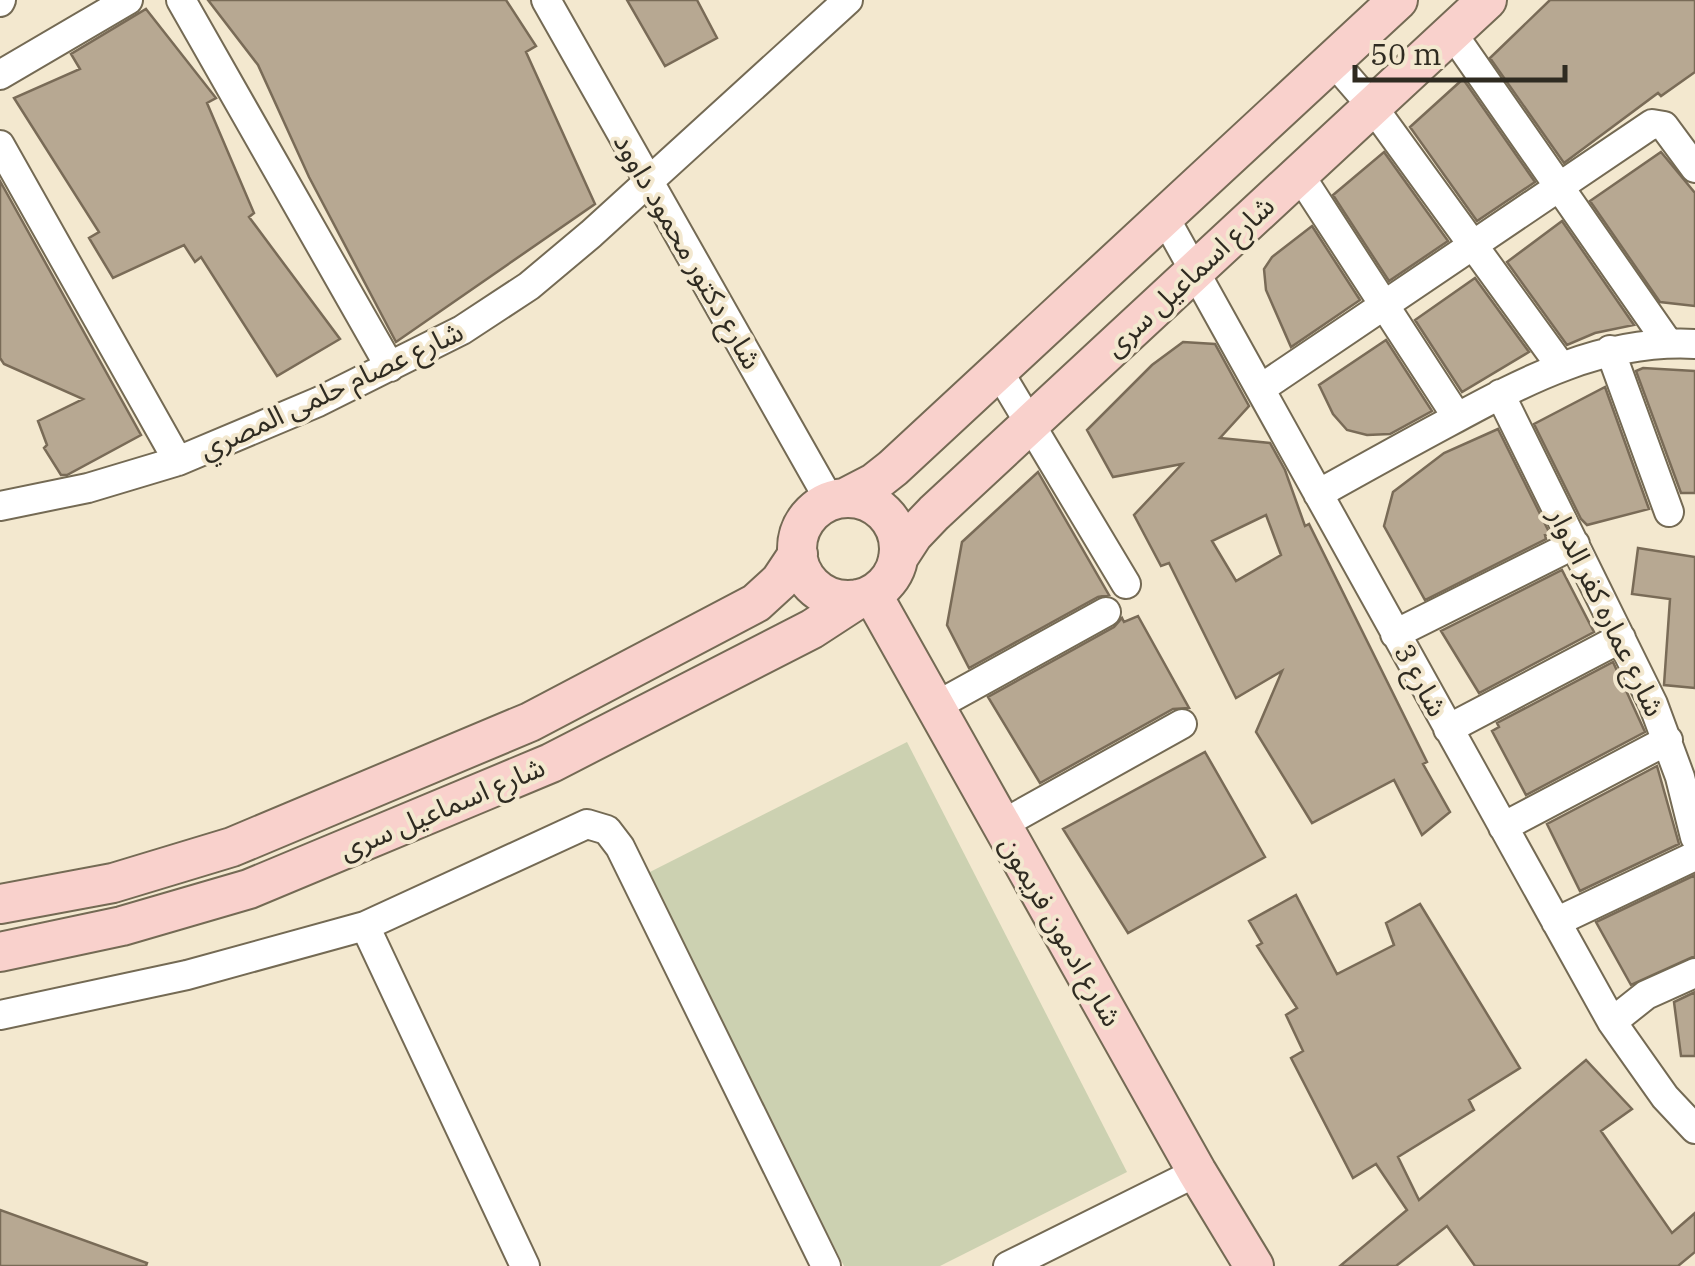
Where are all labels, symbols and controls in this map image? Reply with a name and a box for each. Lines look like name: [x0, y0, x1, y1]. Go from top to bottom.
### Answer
scale bar: [1355, 20, 1565, 82]
text: 50 m: [1370, 34, 1442, 73]
street label: شارع دكتور محمود داوود: [603, 126, 771, 377]
street label: شارع اسماعيل سرى: [1096, 187, 1284, 366]
street label: شارع عصام حلمى المصري: [193, 312, 470, 470]
street label: شارع عماره كفر الدوار: [1538, 500, 1674, 724]
street label: شارع 3: [1384, 637, 1456, 724]
street label: شارع اسماعيل سرى: [333, 748, 551, 870]
street label: شارع ادمون فريمون: [989, 829, 1131, 1034]

